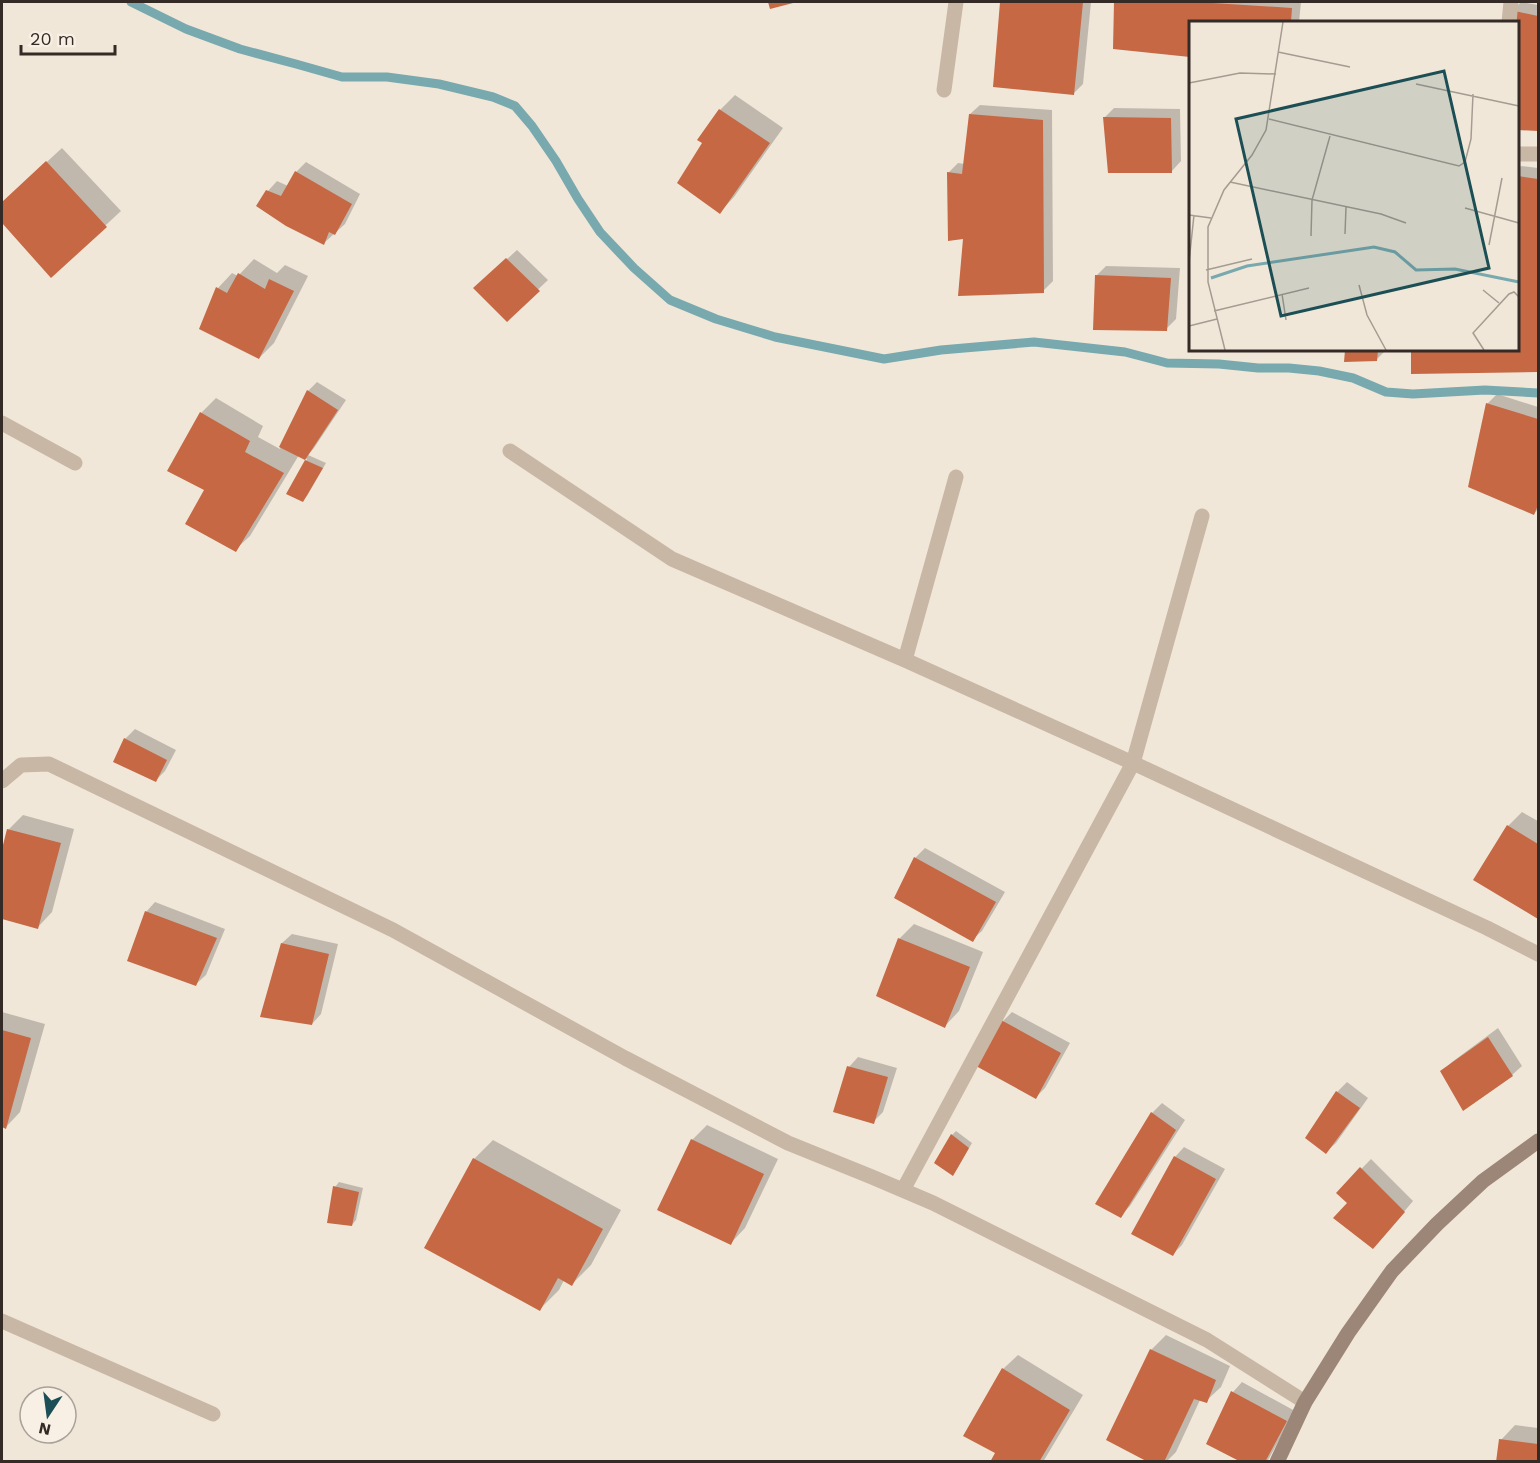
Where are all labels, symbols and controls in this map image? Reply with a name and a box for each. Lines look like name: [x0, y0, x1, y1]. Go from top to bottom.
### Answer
scale bar: [21, 18, 116, 56]
inset map: [1189, 21, 1519, 351]
text: 20 m: [30, 28, 75, 49]
north arrow: [18, 1385, 78, 1445]
text: N: [37, 1419, 53, 1440]

